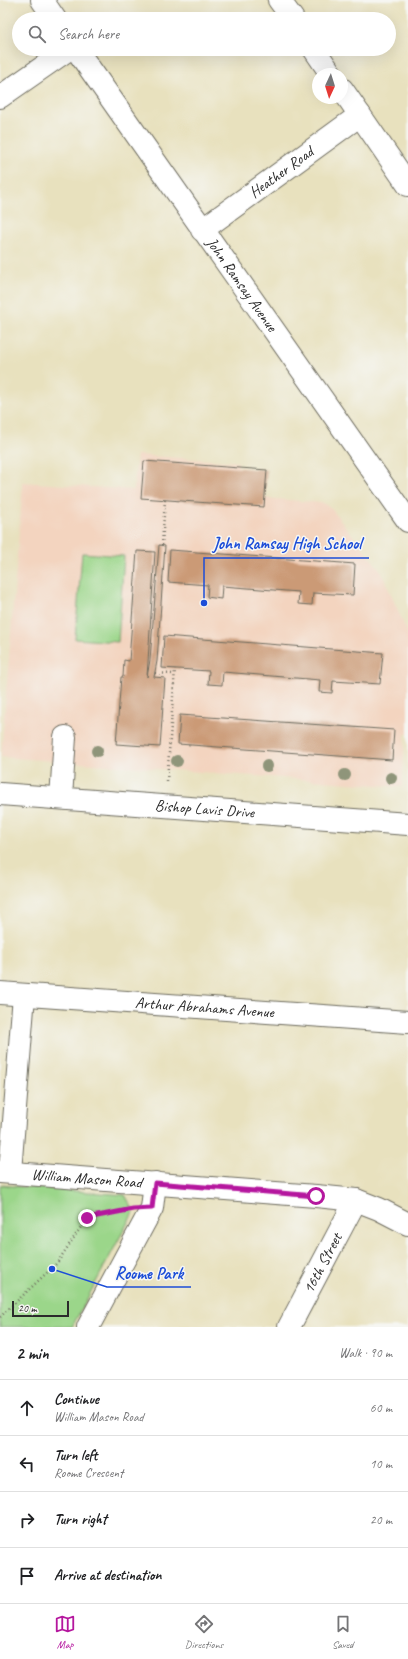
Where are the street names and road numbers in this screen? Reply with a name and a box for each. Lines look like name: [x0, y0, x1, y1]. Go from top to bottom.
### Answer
street label: Heather Road: [245, 141, 320, 202]
street label: John Ramsay Avenue: [201, 233, 283, 337]
street label: Bishop Lavis Drive: [154, 795, 257, 823]
street label: Arthur Abrahams Avenue: [135, 993, 276, 1023]
street label: William Mason Road: [31, 1164, 145, 1193]
street label: 16th Street: [298, 1228, 347, 1297]

